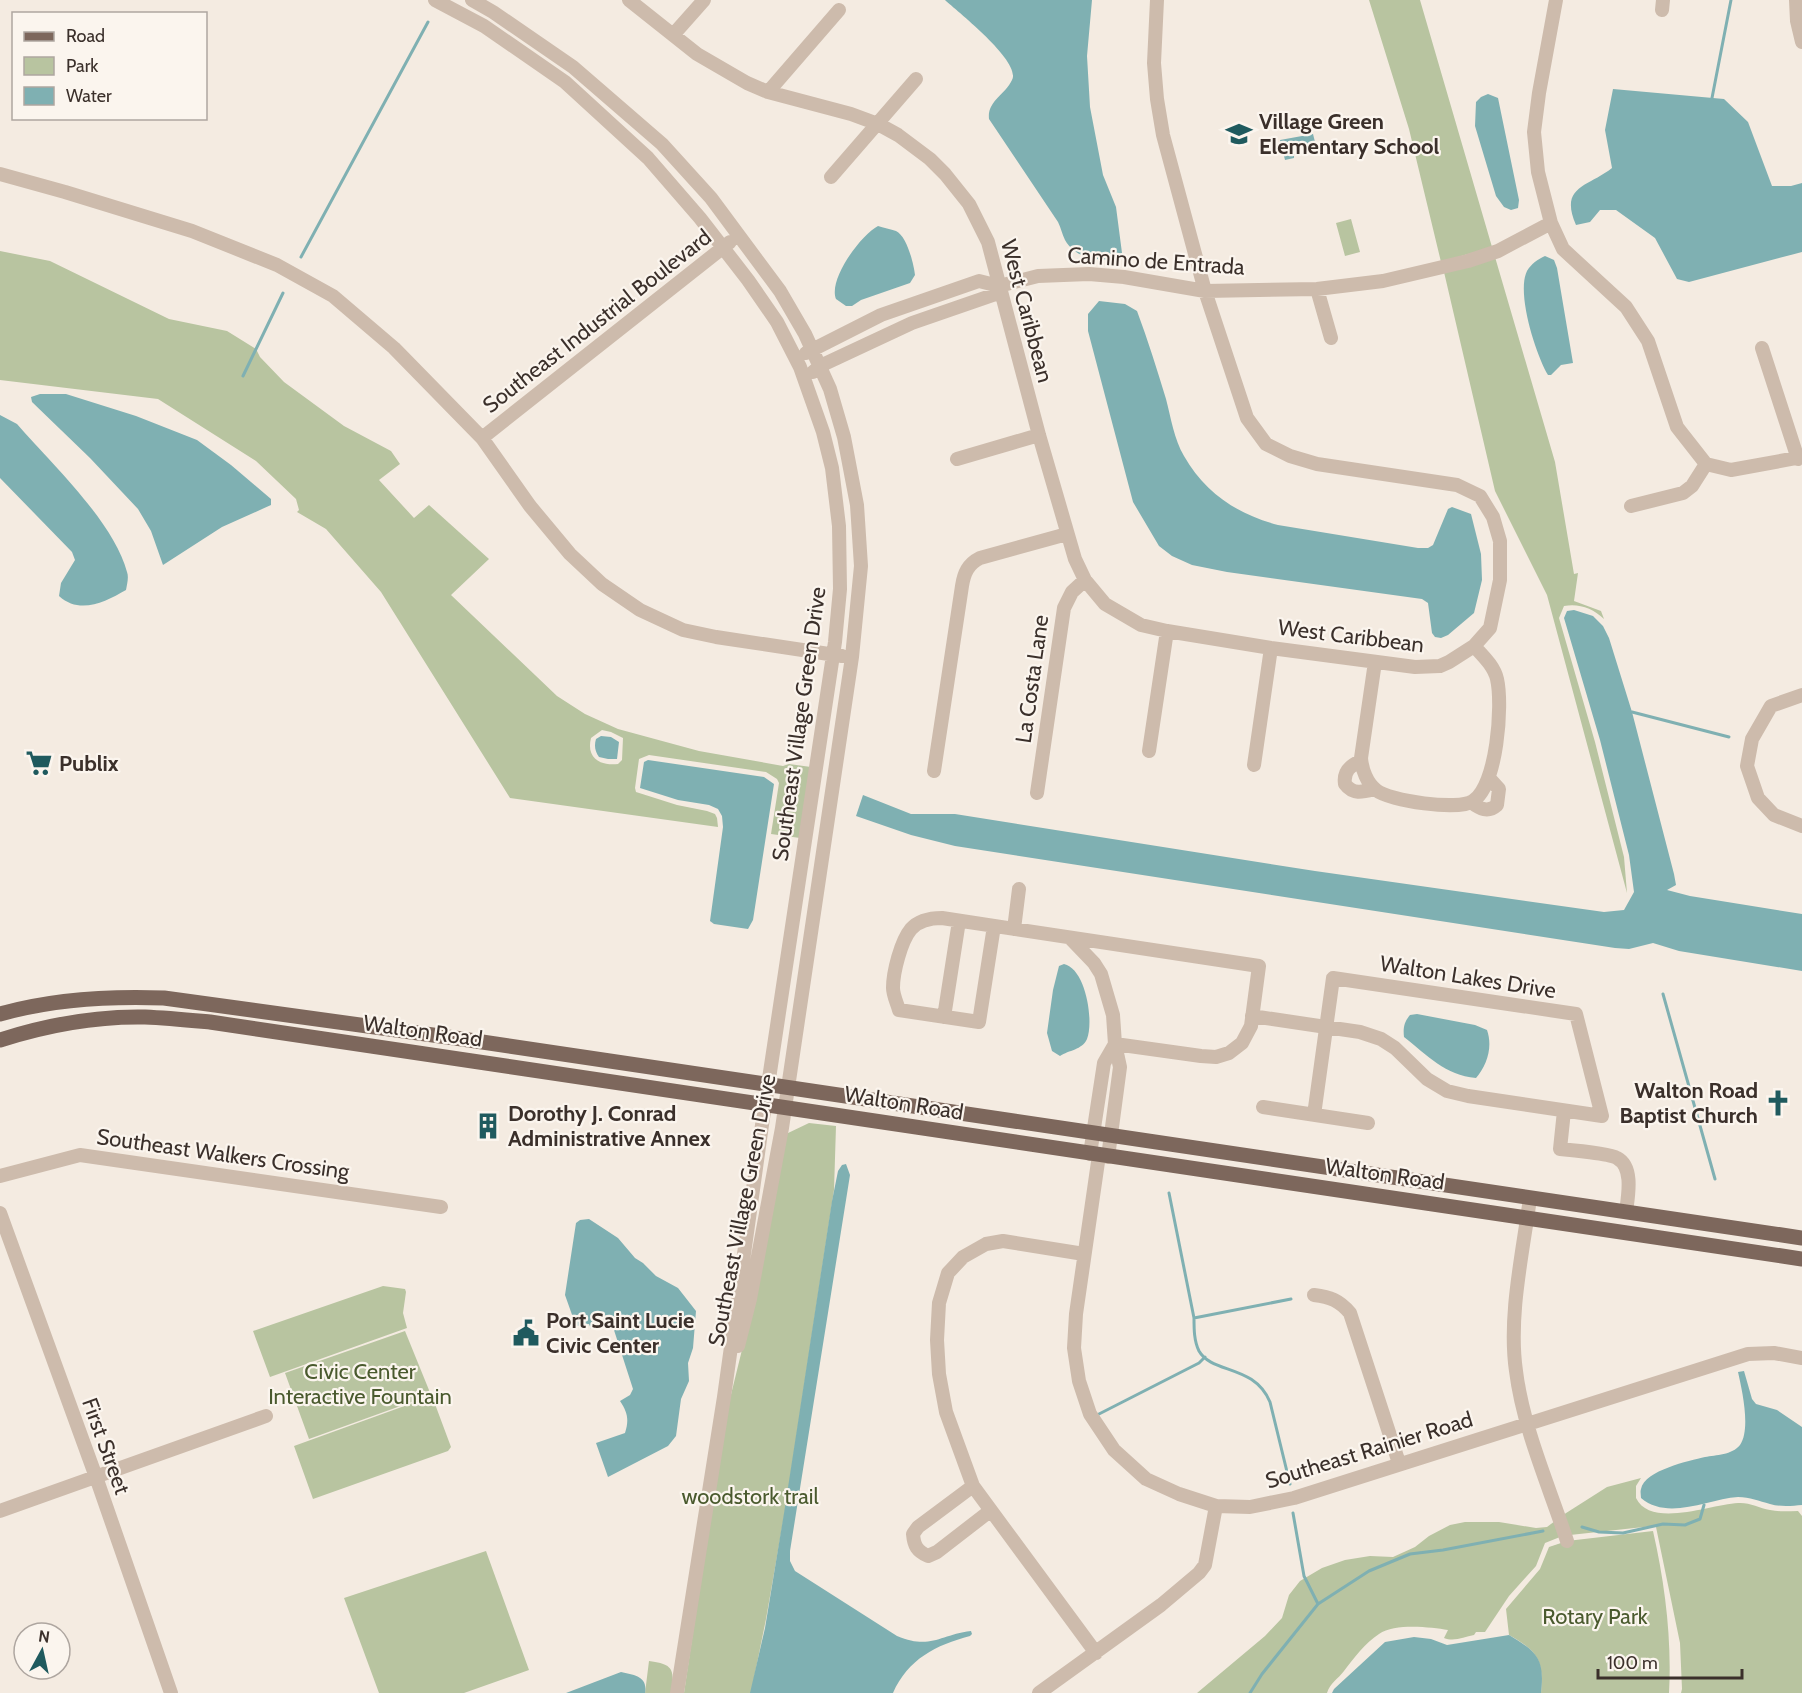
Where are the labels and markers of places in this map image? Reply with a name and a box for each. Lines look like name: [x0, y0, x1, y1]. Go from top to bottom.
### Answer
place label: Village Green Elementary School: [1259, 108, 1439, 160]
school or university icon: Village Green Elementary School: [1224, 119, 1254, 149]
supermarket icon: Publix: [24, 748, 54, 778]
place label: Publix: [59, 750, 119, 777]
place label: Walton Road Baptist Church: [1619, 1077, 1758, 1129]
church icon: Walton Road Baptist Church: [1763, 1088, 1793, 1118]
place label: Dorothy J. Conrad Administrative Annex: [508, 1100, 711, 1152]
building icon: Dorothy J. Conrad Administrative Annex: [473, 1111, 503, 1141]
place label: Port Saint Lucie Civic Center: [546, 1307, 694, 1359]
public building icon: Port Saint Lucie Civic Center: [511, 1318, 541, 1348]

